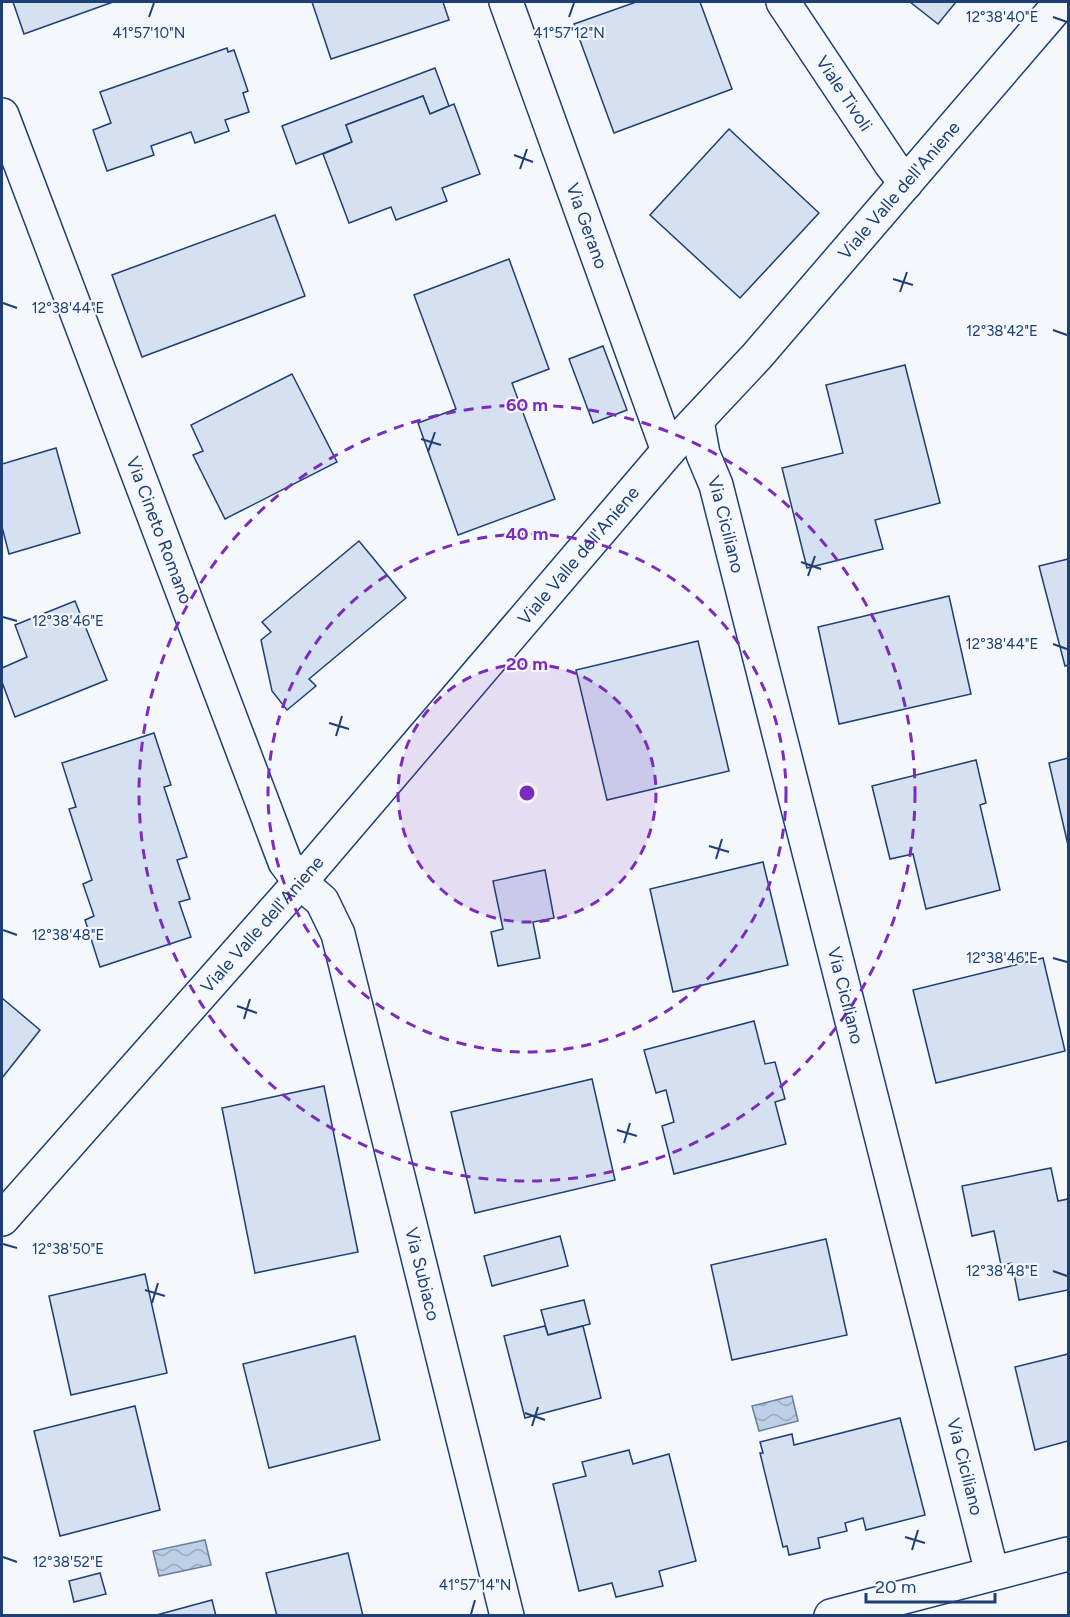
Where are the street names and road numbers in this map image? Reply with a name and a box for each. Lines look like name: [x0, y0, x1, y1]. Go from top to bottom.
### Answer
street label: Viale Tivoli: [811, 52, 877, 135]
street label: Viale Valle dell'Aniene: [834, 117, 965, 264]
street label: Via Gerano: [561, 180, 612, 272]
street label: Via Cineto Romano: [121, 453, 197, 607]
street label: Via Ciciliano: [702, 473, 749, 575]
street label: Viale Valle dell'Aniene: [513, 482, 644, 629]
street label: Viale Valle dell'Aniene: [196, 851, 328, 998]
street label: Via Ciciliano: [823, 945, 868, 1046]
street label: Via Subiaco: [400, 1225, 444, 1323]
street label: Via Ciciliano: [942, 1416, 988, 1518]

